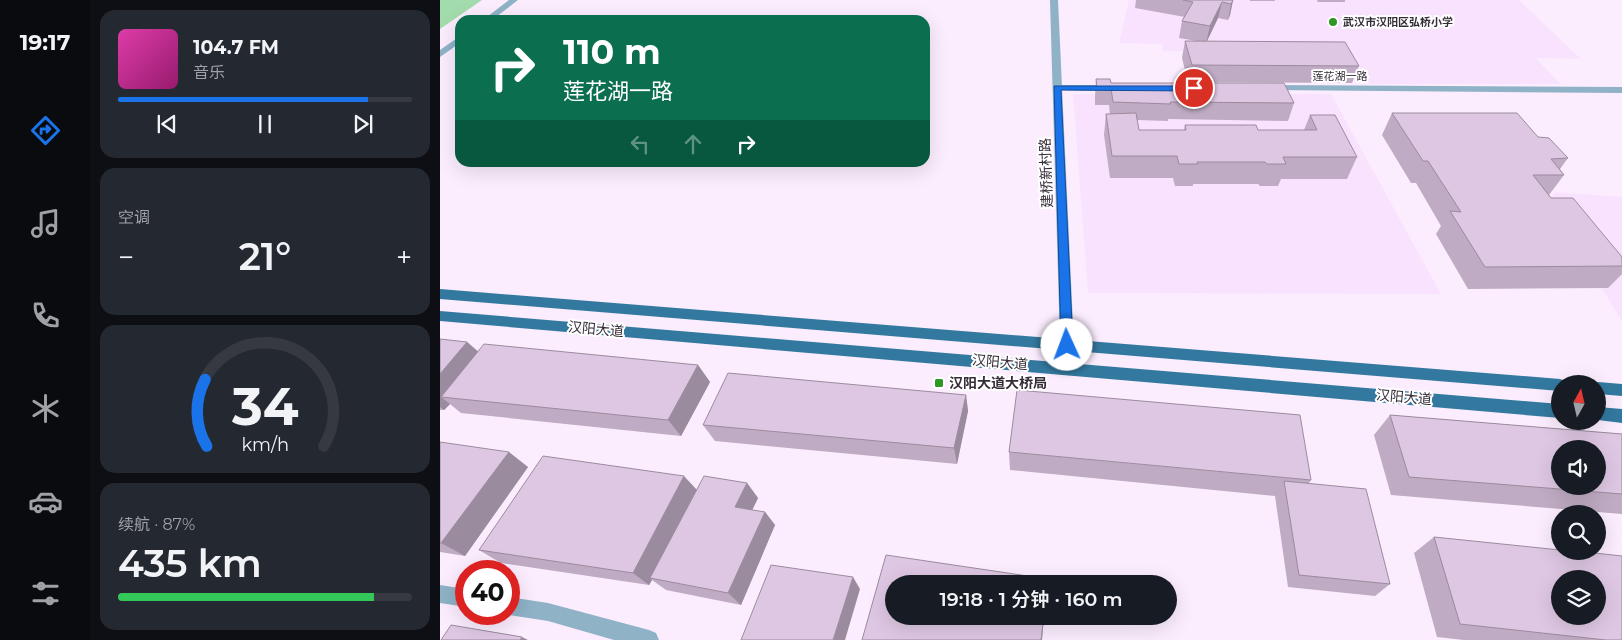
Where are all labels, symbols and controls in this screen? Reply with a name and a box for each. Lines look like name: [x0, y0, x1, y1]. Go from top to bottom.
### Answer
place label: 武汉市汉阳区弘桥小学: [1343, 15, 1453, 29]
marker: 武汉市汉阳区弘桥小学: [1327, 16, 1339, 28]
text: 19:17: [20, 29, 70, 56]
text: 110 m: [563, 30, 661, 73]
icon: right: [480, 35, 545, 100]
text: 104.7 FM: [193, 36, 279, 59]
text: 音乐: [193, 63, 225, 82]
pin: [1173, 67, 1215, 109]
street label: 莲花湖一路: [1313, 69, 1368, 83]
icon: arrive: [1180, 74, 1208, 102]
text: 莲花湖一路: [563, 78, 673, 105]
icon: previous: [153, 110, 181, 138]
icon: pause: [251, 110, 279, 138]
icon: next: [349, 110, 377, 138]
icon: directions: [28, 113, 63, 148]
icon: left: [626, 130, 654, 158]
icon: ahead: [679, 130, 707, 158]
icon: right: [732, 130, 760, 158]
street label: 建桥新村路: [1036, 138, 1056, 208]
icon: music: [28, 206, 63, 241]
text: 空调: [118, 208, 150, 227]
text: 21°: [239, 233, 291, 280]
text: −: [118, 240, 134, 274]
text: +: [396, 240, 412, 274]
icon: phone: [28, 298, 63, 333]
street label: 汉阳大道: [567, 318, 625, 340]
position arrow: [1040, 318, 1092, 370]
street label: 汉阳大道: [971, 351, 1029, 373]
place label: 汉阳大道大桥局: [949, 374, 1047, 392]
text: 34: [231, 375, 298, 438]
north arrow: [1551, 375, 1606, 430]
map controls: [1551, 375, 1606, 625]
marker: 汉阳大道大桥局: [933, 377, 945, 389]
street label: 汉阳大道: [1375, 386, 1433, 408]
icon: climate: [28, 391, 63, 426]
text: km/h: [241, 434, 289, 455]
button: sound: [1551, 440, 1606, 495]
icon: car: [28, 484, 63, 519]
button: search: [1551, 505, 1606, 560]
text: 续航 · 87%: [118, 515, 195, 534]
text: 435 km: [118, 540, 262, 587]
speed limit sign: 40: [455, 560, 520, 625]
button: layers: [1551, 570, 1606, 625]
icon: filters: [28, 576, 63, 611]
text: 19:18 · 1 分钟 · 160 m: [940, 588, 1122, 611]

